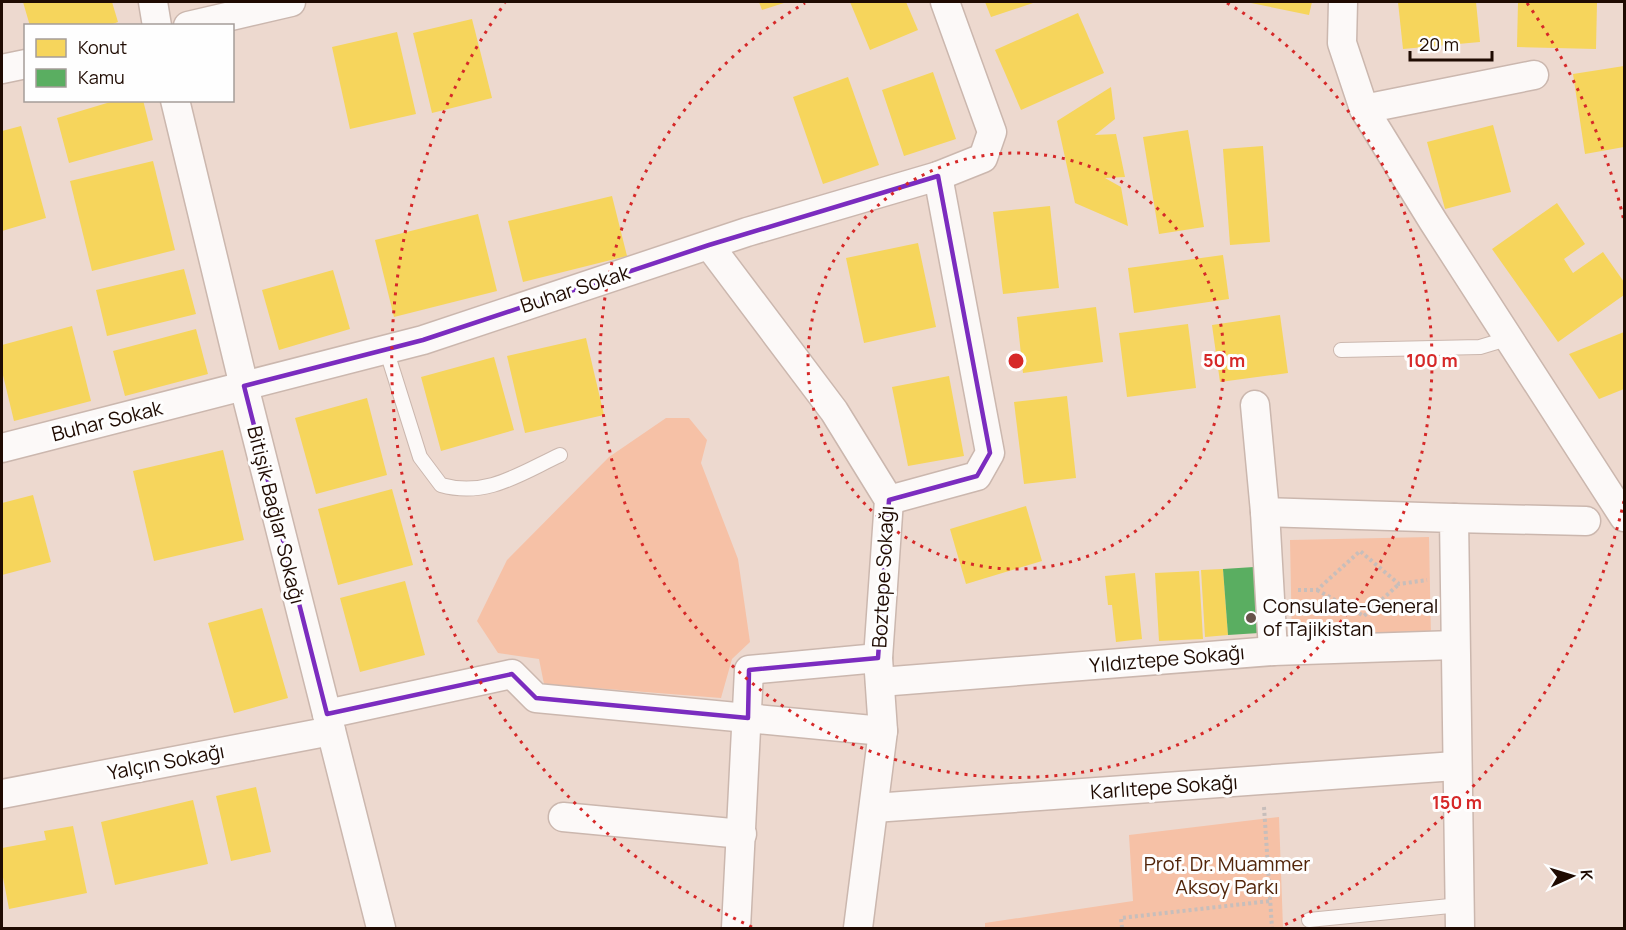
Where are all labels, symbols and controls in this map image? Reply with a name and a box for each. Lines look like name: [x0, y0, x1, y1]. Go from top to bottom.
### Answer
legend: [24, 24, 234, 102]
scale bar: [1410, 24, 1492, 62]
text: 20 m: [1419, 32, 1459, 56]
text: Konut: [78, 35, 127, 59]
text: Kamu: [78, 65, 125, 89]
street label: Buhar Sokak: [517, 258, 634, 319]
text: 50 m: [1203, 348, 1245, 372]
text: 100 m: [1406, 348, 1458, 372]
centre of rings: [1006, 351, 1026, 371]
street label: Buhar Sokak: [49, 393, 166, 447]
street label: Bitişik Bağlar Sokağı: [241, 423, 312, 607]
street label: Boztepe Sokağı: [865, 505, 900, 649]
place label: Consulate-General of Tajikistan: [1263, 592, 1438, 642]
marker: Consulate-General of Tajikistan: [1244, 611, 1258, 625]
street label: Yıldıztepe Sokağı: [1088, 638, 1246, 679]
street label: Yalçın Sokağı: [105, 737, 227, 786]
street label: Karlıtepe Sokağı: [1089, 768, 1239, 805]
text: 150 m: [1432, 790, 1482, 814]
north arrow: [1542, 846, 1602, 906]
park label: Prof. Dr. Muammer Aksoy Parkı: [1144, 850, 1310, 900]
text: K: [1576, 869, 1598, 882]

